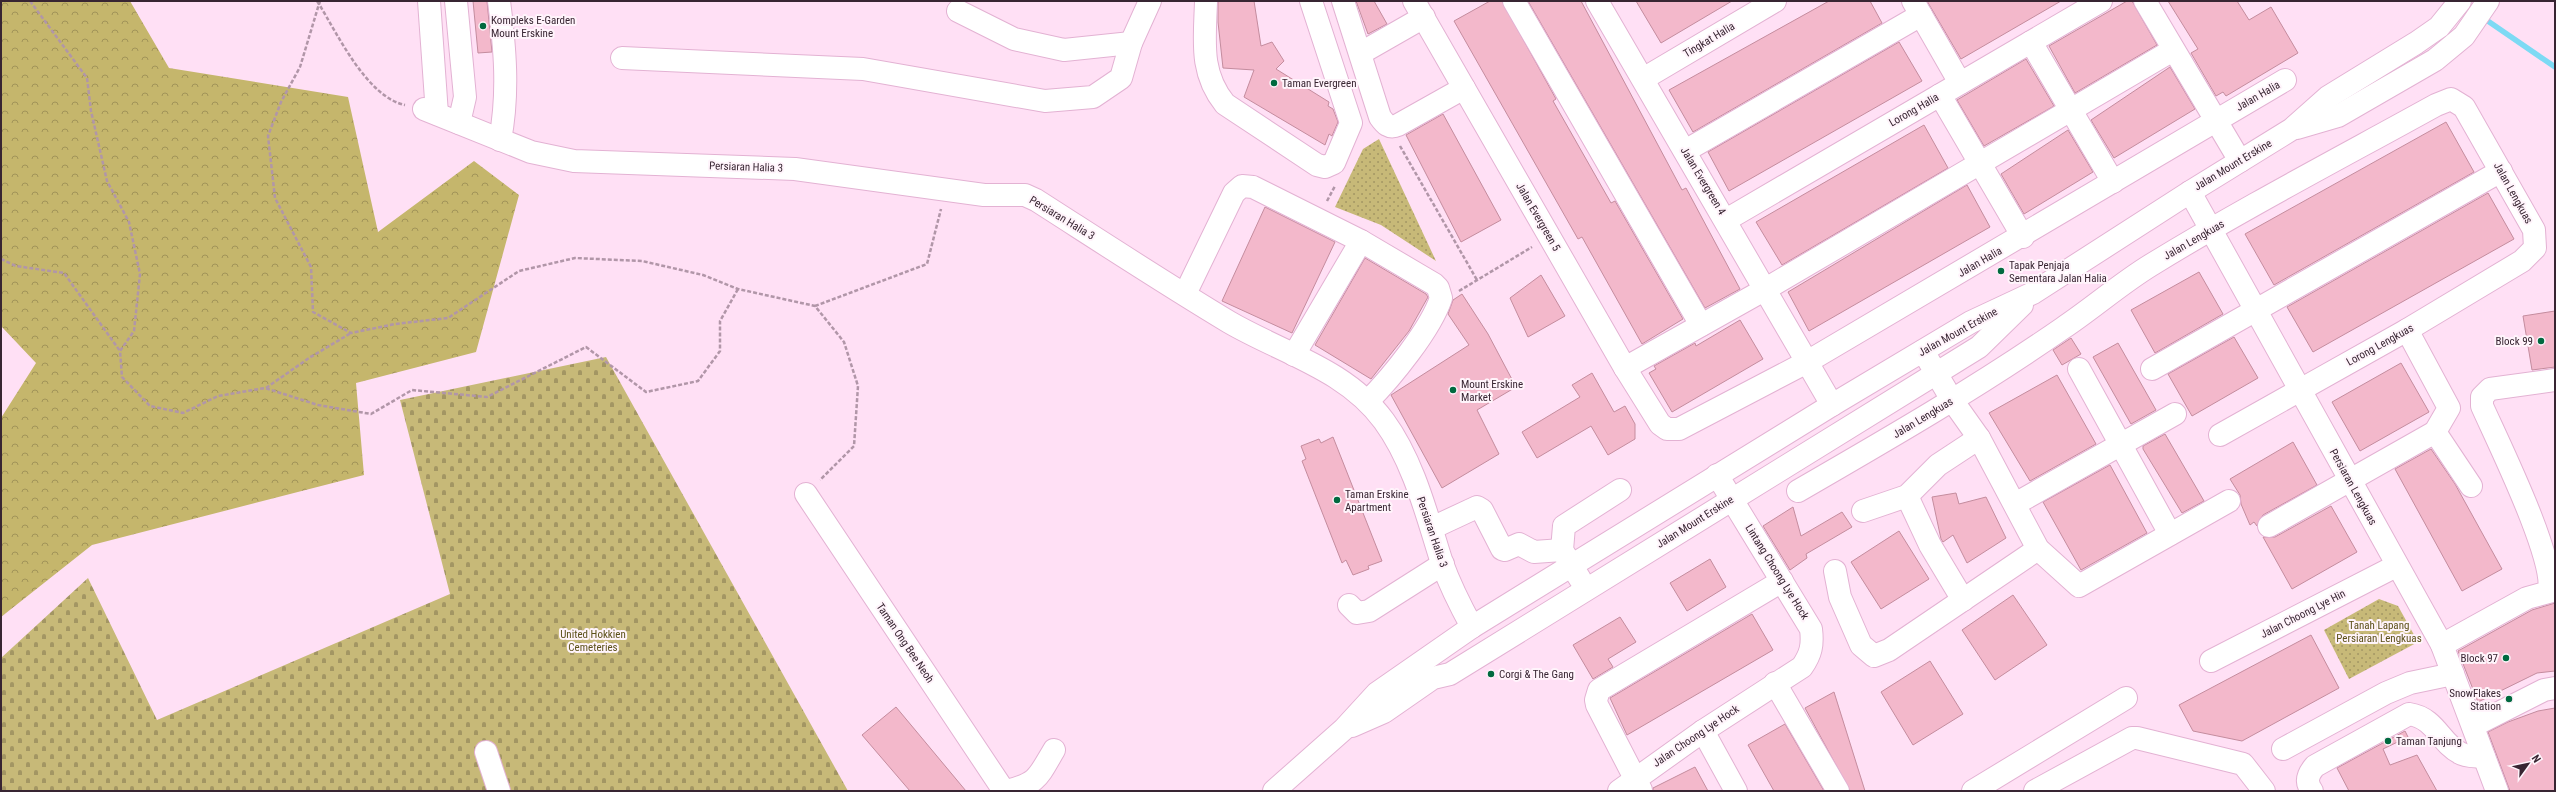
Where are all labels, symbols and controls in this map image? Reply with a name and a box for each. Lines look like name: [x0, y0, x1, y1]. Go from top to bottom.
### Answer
place label: Kompleks E-Garden Mount Erskine: [491, 14, 575, 40]
street label: Tingkat Halia: [1681, 20, 1737, 60]
marker: Kompleks E-Garden Mount Erskine: [478, 21, 488, 31]
place label: Taman Evergreen: [1282, 77, 1356, 90]
marker: Taman Evergreen: [1269, 78, 1279, 88]
street label: Jalan Halia: [2234, 78, 2282, 114]
street label: Lorong Halia: [1887, 91, 1941, 129]
street label: Jalan Mount Erskine: [2192, 137, 2274, 193]
street label: Jalan Evergreen 4: [1678, 145, 1729, 218]
street label: Persiaran Halia 3: [709, 159, 783, 175]
street label: Jalan Lengkuas: [2491, 160, 2535, 226]
street label: Jalan Evergreen 5: [1513, 180, 1563, 254]
street label: Persiaran Halia 3: [1027, 193, 1097, 243]
street label: Jalan Lengkuas: [2161, 217, 2227, 263]
street label: Jalan Halia: [1956, 244, 2004, 280]
place label: Tapak Penjaja Sementara Jalan Halia: [2009, 259, 2107, 285]
marker: Tapak Penjaja Sementara Jalan Halia: [1996, 266, 2006, 276]
street label: Jalan Mount Erskine: [1916, 305, 2000, 359]
street label: Lorong Lengkuas: [2344, 321, 2416, 369]
place label: Block 99: [2496, 335, 2533, 348]
marker: Block 99: [2536, 336, 2546, 346]
place label: Mount Erskine Market: [1461, 378, 1523, 404]
marker: Mount Erskine Market: [1448, 385, 1458, 395]
street label: Jalan Lengkuas: [1891, 395, 1955, 441]
street label: Persiaran Lengkuas: [2327, 447, 2379, 527]
place label: Taman Erskine Apartment: [1345, 488, 1409, 514]
street label: Jalan Mount Erskine: [1654, 493, 1736, 551]
marker: Taman Erskine Apartment: [1332, 495, 1342, 505]
street label: Persiaran Halia 3: [1414, 495, 1450, 569]
street label: Lintang Choong Lye Hock: [1742, 522, 1812, 622]
street label: Jalan Choong Lye Hin: [2258, 587, 2348, 641]
street label: Taman Ong Bee Neoh: [874, 601, 936, 685]
park label: Tanah Lapang Persiaran Lengkuas: [2336, 619, 2422, 645]
park label: United Hokkien Cemeteries: [560, 628, 626, 654]
place label: Block 97: [2461, 652, 2498, 665]
marker: Block 97: [2501, 653, 2511, 663]
place label: Corgi & The Gang: [1499, 668, 1574, 681]
marker: Corgi & The Gang: [1486, 669, 1496, 679]
place label: SnowFlakes Station: [2449, 687, 2501, 713]
marker: SnowFlakes Station: [2504, 694, 2514, 704]
street label: Jalan Choong Lye Hock: [1650, 702, 1742, 770]
place label: Taman Tanjung: [2396, 735, 2462, 748]
marker: Taman Tanjung: [2383, 736, 2393, 746]
north arrow: [2508, 744, 2548, 784]
text: N: [2529, 752, 2543, 765]

